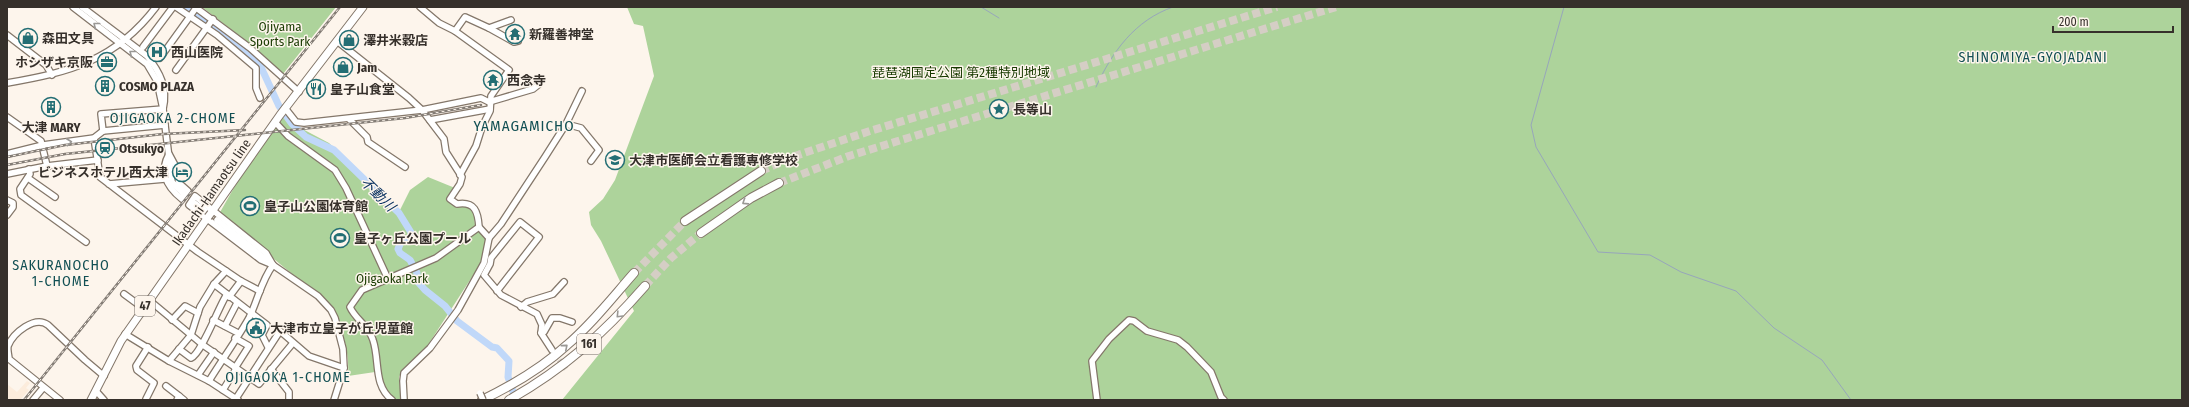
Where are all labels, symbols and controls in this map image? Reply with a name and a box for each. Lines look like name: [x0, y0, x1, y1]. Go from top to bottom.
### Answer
scale bar: [2053, 8, 2173, 34]
text: 200 m: [2059, 15, 2089, 29]
park label: Ojiyama Sports Park: [250, 19, 311, 49]
one-way arrow: [94, 23, 101, 30]
temple icon: 新羅善神堂: [504, 23, 526, 45]
shop icon: 森田文具: [17, 27, 39, 49]
place label: 新羅善神堂: [529, 27, 594, 42]
shop icon: 澤井米穀店: [338, 29, 360, 51]
place label: 森田文具: [42, 31, 94, 46]
place label: 澤井米穀店: [363, 33, 428, 48]
hospital icon: 西山医院: [146, 41, 168, 63]
place label: 西山医院: [171, 45, 223, 60]
district label: SHINOMIYA-GYOJADANI: [1958, 49, 2108, 66]
one-way arrow: [130, 50, 137, 57]
office icon: ホシザキ京阪: [96, 51, 118, 73]
place label: ホシザキ京阪: [15, 55, 93, 70]
shop icon: Jam: [332, 56, 354, 78]
place label: Jam: [356, 60, 377, 75]
park label: 琵琶湖国定公園 第2種特別地域: [872, 65, 1050, 80]
temple icon: 西念寺: [482, 69, 504, 91]
place label: 西念寺: [507, 73, 546, 88]
building icon: COSMO PLAZA: [94, 75, 116, 97]
restaurant icon: 皇子山食堂: [305, 78, 327, 100]
place label: COSMO PLAZA: [119, 79, 195, 94]
place label: 皇子山食堂: [330, 82, 395, 97]
building icon: 大津 MARY: [40, 96, 62, 118]
place icon: 長等山: [988, 98, 1010, 120]
place label: 長等山: [1013, 102, 1052, 117]
district label: OJIGAOKA 2-CHOME: [110, 110, 236, 127]
district label: YAMAGAMICHO: [473, 117, 575, 135]
place label: 大津 MARY: [21, 120, 81, 135]
street label: Ikadachi-Hamaotsu line: [169, 136, 254, 248]
one-way arrow: [66, 137, 72, 146]
station icon: Otsukyo: [94, 137, 116, 159]
place label: Otsukyo: [119, 141, 164, 156]
school or university icon: 大津市医師会立看護専修学校: [604, 149, 626, 171]
place label: 大津市医師会立看護専修学校: [629, 153, 798, 168]
hotel icon: ビジネスホテル西大津: [171, 161, 193, 183]
place label: ビジネスホテル西大津: [38, 165, 168, 180]
water label: 不動川: [357, 174, 400, 216]
sports icon: 皇子山公園体育館: [239, 195, 261, 217]
one-way arrow: [742, 197, 749, 205]
place label: 皇子山公園体育館: [264, 199, 368, 214]
sports icon: 皇子ヶ丘公園プール: [329, 227, 351, 249]
place label: 皇子ヶ丘公園プール: [354, 231, 471, 246]
district label: SAKURANOCHO 1-CHOME: [12, 257, 110, 290]
park label: Ojigaoka Park: [356, 271, 429, 286]
road number: 47: [135, 296, 155, 316]
one-way arrow: [616, 310, 624, 318]
public building icon: 大津市立皇子が丘児童館: [245, 317, 267, 339]
place label: 大津市立皇子が丘児童館: [270, 321, 413, 336]
road number: 161: [577, 334, 601, 354]
one-way arrow: [560, 345, 567, 352]
district label: OJIGAOKA 1-CHOME: [225, 369, 351, 386]

